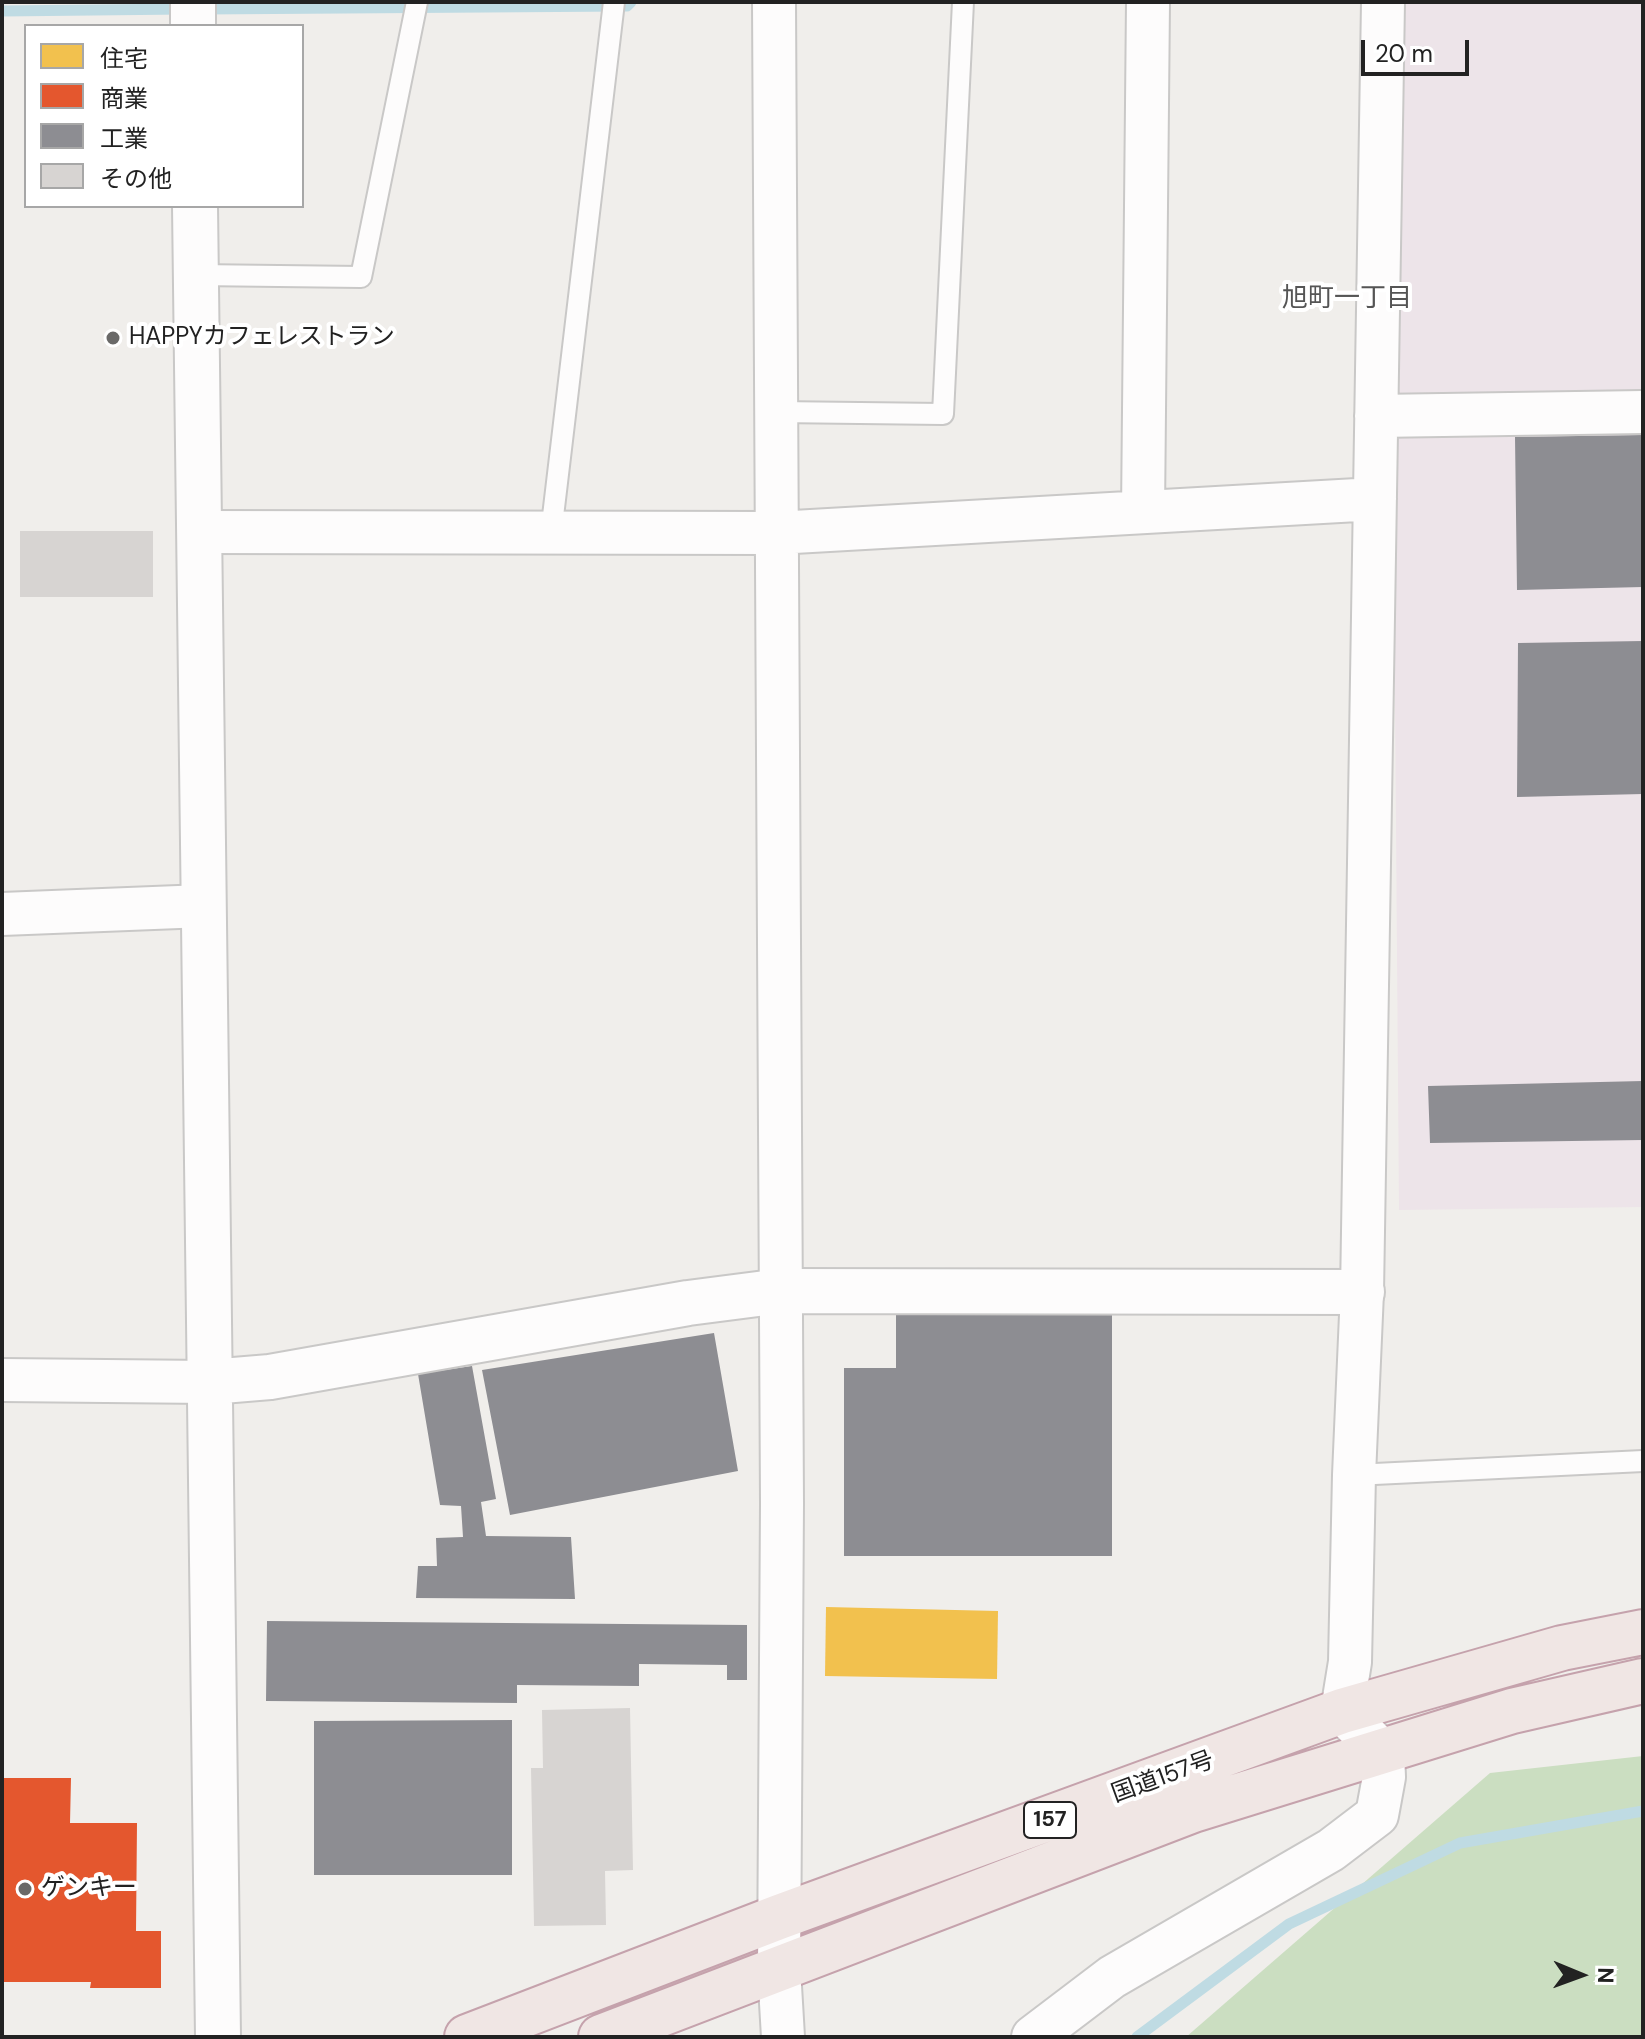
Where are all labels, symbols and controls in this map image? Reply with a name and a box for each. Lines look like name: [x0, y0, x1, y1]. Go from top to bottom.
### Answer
legend: [24, 24, 304, 208]
scale bar: [1365, 24, 1473, 74]
text: 20 m: [1375, 38, 1433, 69]
text: 住宅: [100, 43, 148, 74]
text: 商業: [100, 83, 148, 114]
text: 工業: [100, 123, 148, 154]
text: その他: [100, 163, 172, 194]
district label: 旭町一丁目: [1282, 283, 1412, 315]
place label: HAPPYカフェレストラン: [129, 324, 395, 352]
marker: HAPPYカフェレストラン: [104, 329, 122, 347]
street label: 国道157号: [1108, 1746, 1218, 1810]
road number: 157: [1024, 1802, 1076, 1838]
place label: ゲンキー: [41, 1875, 137, 1903]
marker: ゲンキー: [16, 1880, 34, 1898]
north arrow: [1541, 1935, 1621, 2015]
text: N: [1591, 1967, 1620, 1984]

